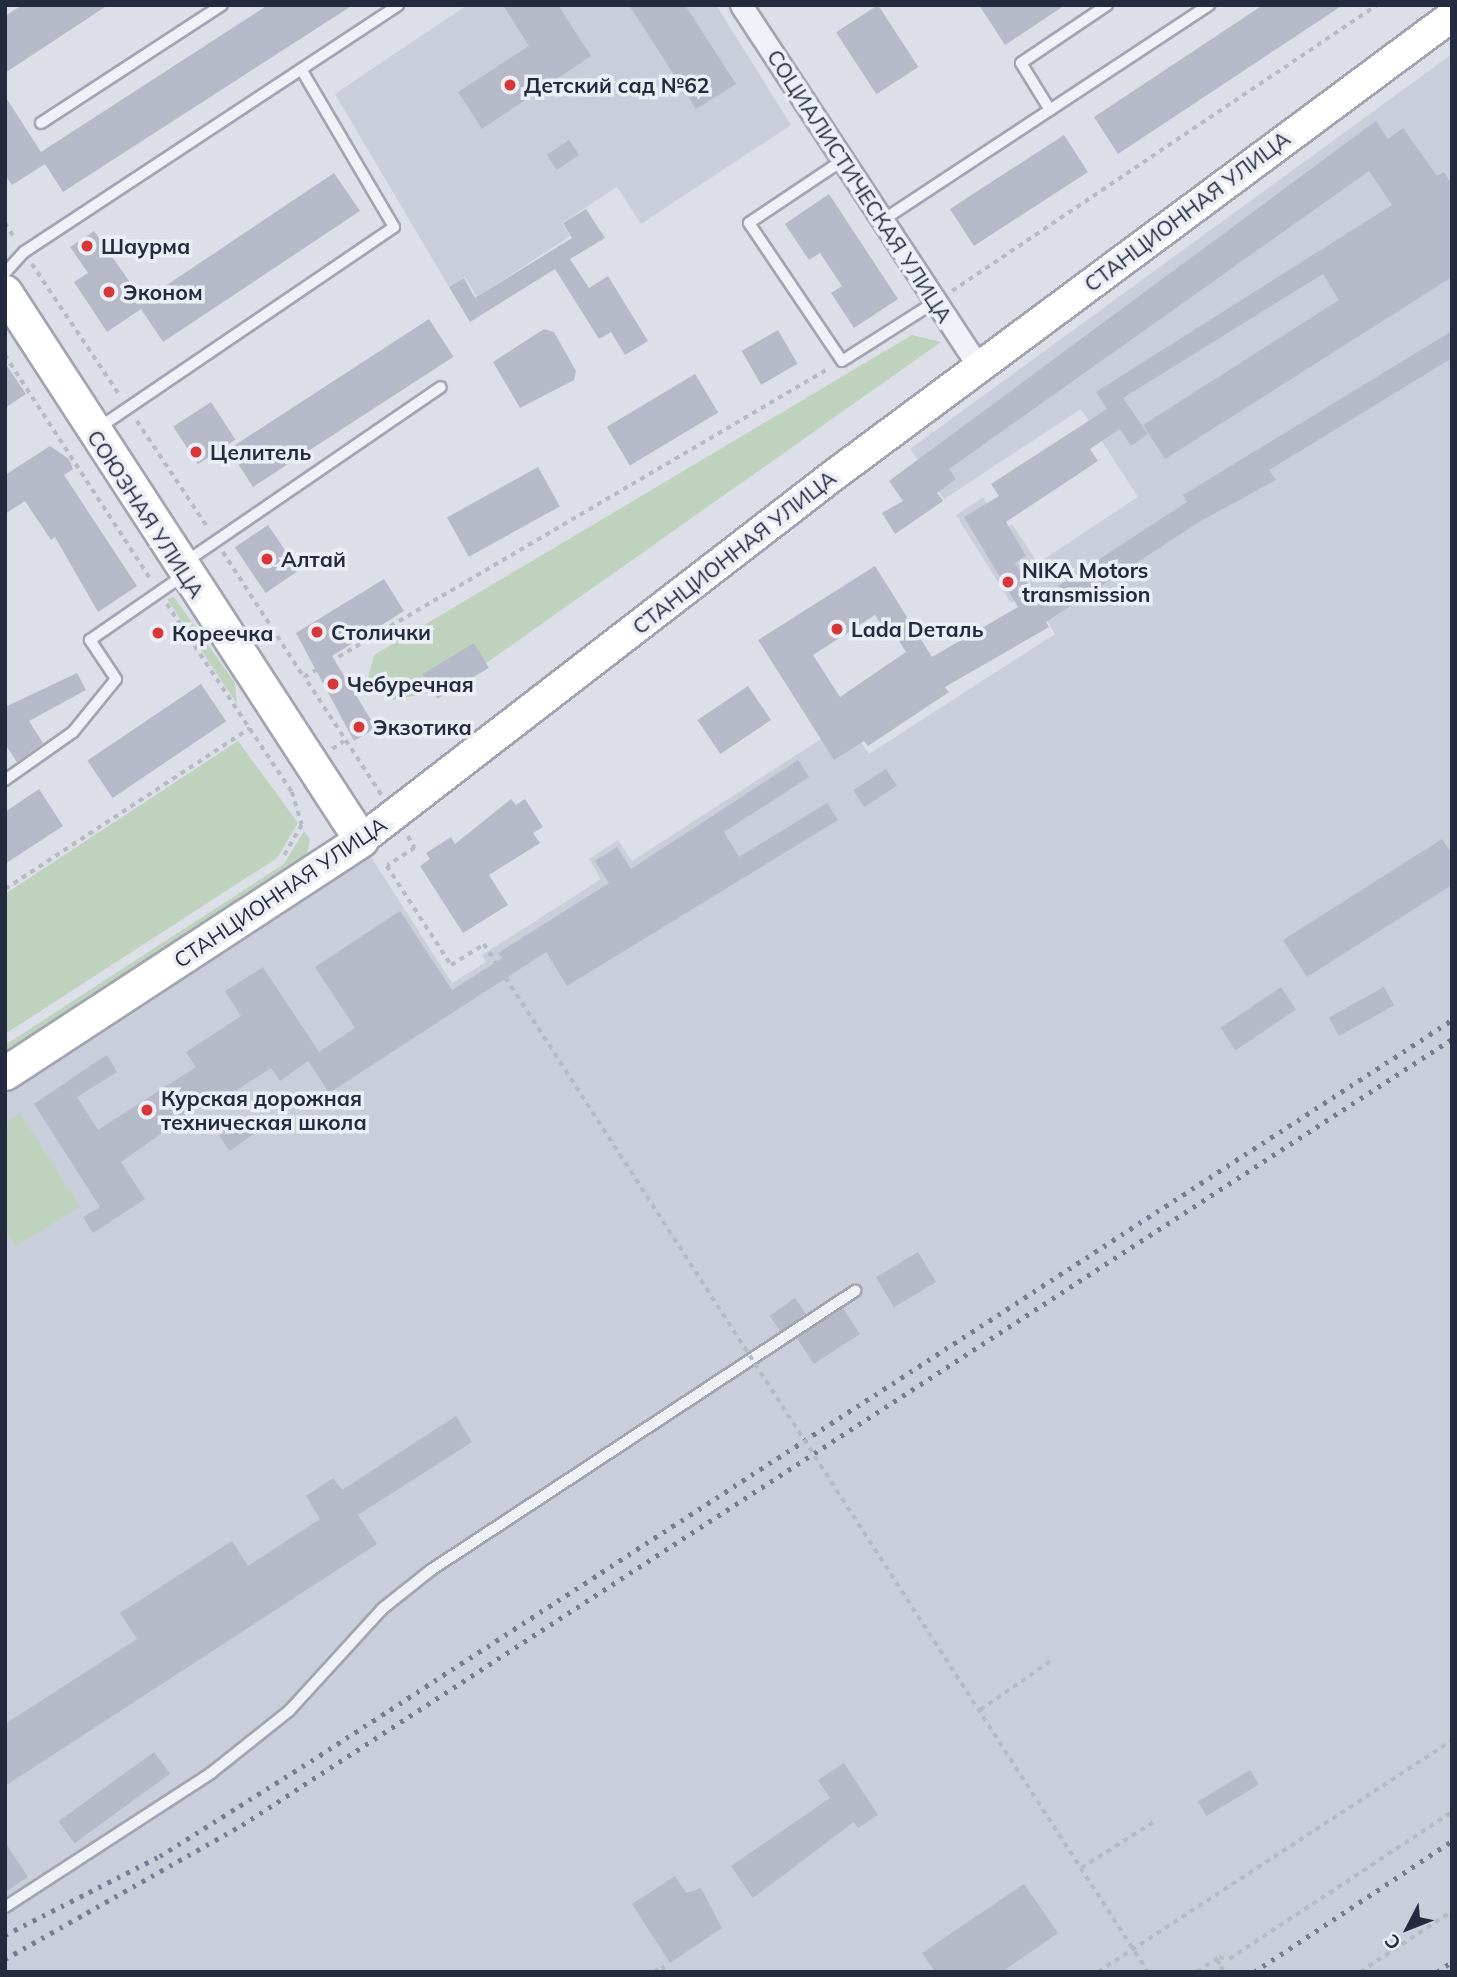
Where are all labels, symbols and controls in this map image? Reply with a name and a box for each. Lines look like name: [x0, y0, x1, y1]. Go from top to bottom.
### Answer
street label: СОЦИАЛИСТИЧЕСКАЯ УЛИЦА: [762, 45, 958, 327]
place label: Детский сад №62: [524, 72, 709, 98]
marker: Детский сад №62: [502, 77, 518, 93]
street label: СТАНЦИОННАЯ УЛИЦА: [1079, 125, 1295, 297]
place label: Шаурма: [101, 233, 190, 259]
marker: Шаурма: [79, 238, 95, 254]
place label: Эконом: [123, 279, 203, 305]
marker: Эконом: [101, 284, 117, 300]
street label: СОЮЗНАЯ УЛИЦА: [82, 425, 210, 603]
place label: Целитель: [210, 439, 311, 465]
marker: Целитель: [188, 444, 204, 460]
street label: СТАНЦИОННАЯ УЛИЦА: [627, 465, 841, 639]
place label: Алтай: [281, 546, 346, 572]
marker: Алтай: [259, 551, 275, 567]
place label: NIKA Motors transmission: [1022, 557, 1150, 607]
marker: NIKA Motors transmission: [1000, 574, 1016, 590]
place label: Lada Dеталь: [851, 616, 983, 642]
place label: Столички: [331, 619, 431, 645]
place label: Кореечка: [172, 620, 274, 646]
marker: Lada Dеталь: [829, 621, 845, 637]
marker: Столички: [309, 624, 325, 640]
marker: Кореечка: [150, 625, 166, 641]
place label: Чебуречная: [347, 671, 474, 697]
marker: Чебуречная: [325, 676, 341, 692]
place label: Экзотика: [373, 714, 472, 740]
marker: Экзотика: [351, 719, 367, 735]
street label: СТАНЦИОННАЯ УЛИЦА: [169, 811, 391, 973]
place label: Курская дорожная техническая школа: [161, 1085, 367, 1135]
marker: Курская дорожная техническая школа: [139, 1102, 155, 1118]
north arrow: [1373, 1893, 1443, 1963]
text: С: [1379, 1929, 1406, 1955]

